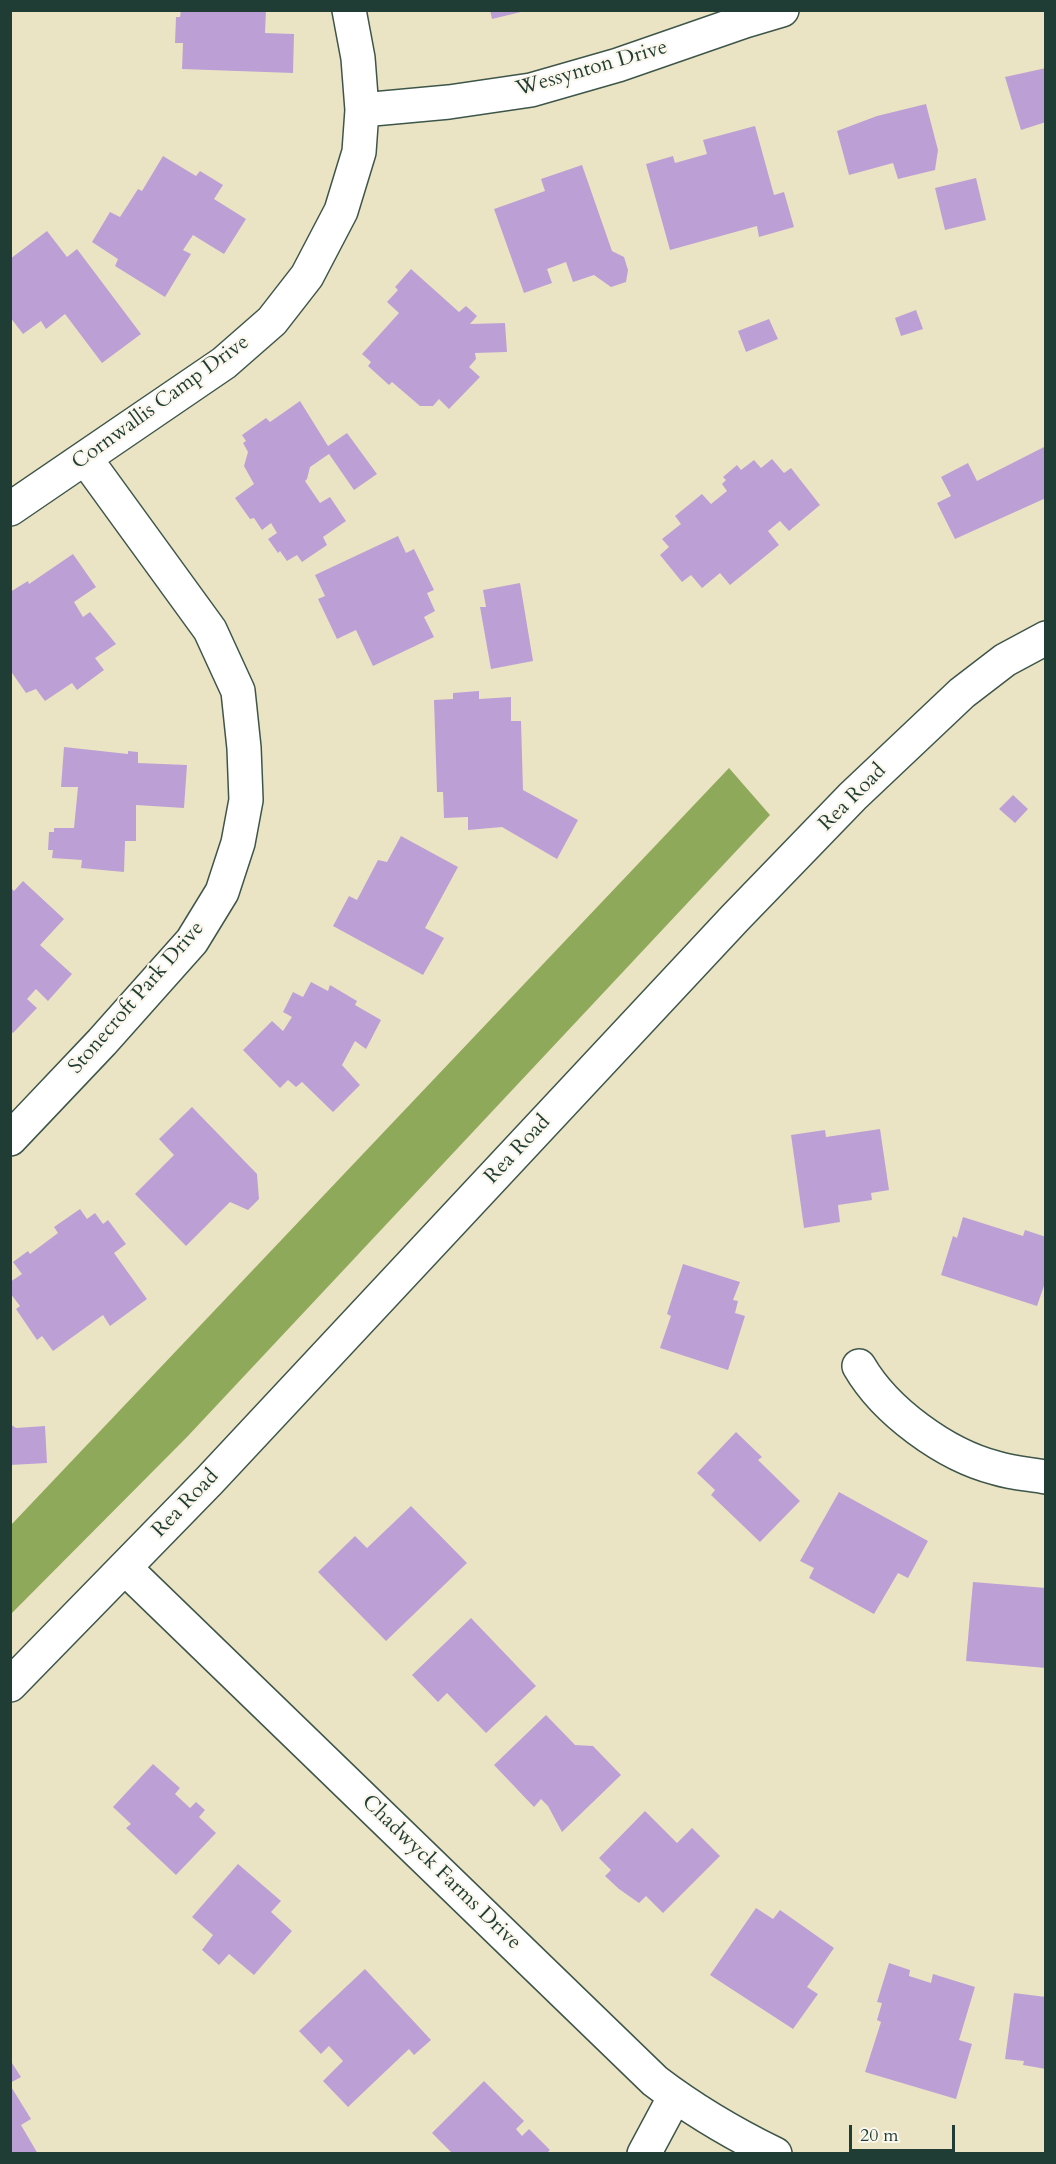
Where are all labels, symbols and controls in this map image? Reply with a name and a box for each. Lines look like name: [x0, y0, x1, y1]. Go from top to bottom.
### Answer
street label: Wessynton Drive: [513, 35, 671, 103]
street label: Cornwallis Camp Drive: [68, 330, 254, 476]
street label: Rea Road: [814, 759, 892, 837]
street label: Stonecroft Park Drive: [64, 917, 210, 1079]
street label: Rea Road: [480, 1110, 556, 1190]
street label: Rea Road: [147, 1465, 225, 1543]
street label: Chadwyck Farms Drive: [356, 1790, 526, 1956]
scale bar: [852, 2113, 958, 2151]
text: 20 m: [860, 2123, 899, 2148]

